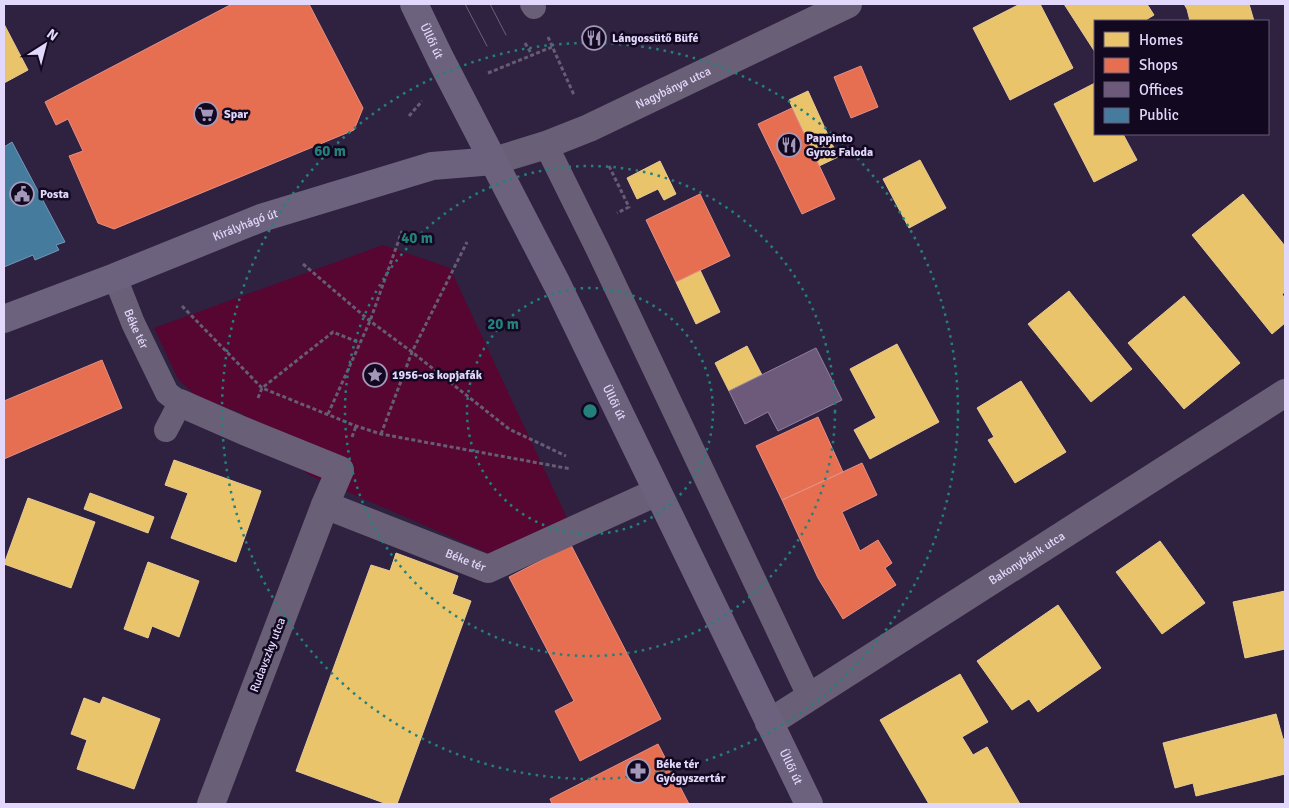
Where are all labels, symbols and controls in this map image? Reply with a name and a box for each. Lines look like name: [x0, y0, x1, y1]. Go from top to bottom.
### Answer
north arrow: [20, 20, 70, 70]
legend: [1094, 20, 1269, 135]
street label: Üllői út: [417, 21, 447, 61]
text: N: [43, 25, 61, 45]
restaurant icon: Lángossütő Büfé: [581, 25, 607, 51]
place label: Lángossütő Büfé: [612, 31, 698, 46]
text: Homes: [1139, 31, 1183, 49]
text: Shops: [1139, 56, 1178, 74]
street label: Nagybánya utca: [633, 63, 713, 112]
text: Offices: [1139, 81, 1184, 99]
supermarket icon: Spar: [193, 101, 219, 127]
text: Public: [1139, 106, 1179, 124]
place label: Spar: [224, 107, 248, 122]
place label: Pappinto Gyros Faloda: [806, 131, 873, 160]
restaurant icon: Pappinto Gyros Faloda: [776, 132, 802, 158]
text: 60 m: [314, 142, 346, 160]
public building icon: Posta: [9, 181, 35, 207]
place label: Posta: [40, 187, 69, 202]
street label: Királyhágó út: [211, 206, 280, 244]
text: 40 m: [401, 229, 433, 247]
street label: Béke tér: [121, 307, 152, 352]
text: 20 m: [487, 315, 519, 333]
place icon: 1956-os kopjafák: [362, 362, 388, 388]
place label: 1956-os kopjafák: [392, 368, 483, 383]
street label: Üllői út: [599, 382, 629, 423]
centre of rings: [581, 402, 599, 420]
street label: Bakonybánk utca: [986, 528, 1068, 588]
street label: Béke tér: [443, 545, 488, 575]
street label: Rudavszky utca: [247, 616, 289, 694]
street label: Üllői út: [776, 747, 806, 787]
place label: Béke tér Gyógyszertár: [656, 757, 726, 786]
pharmacy icon: Béke tér Gyógyszertár: [625, 758, 651, 784]

